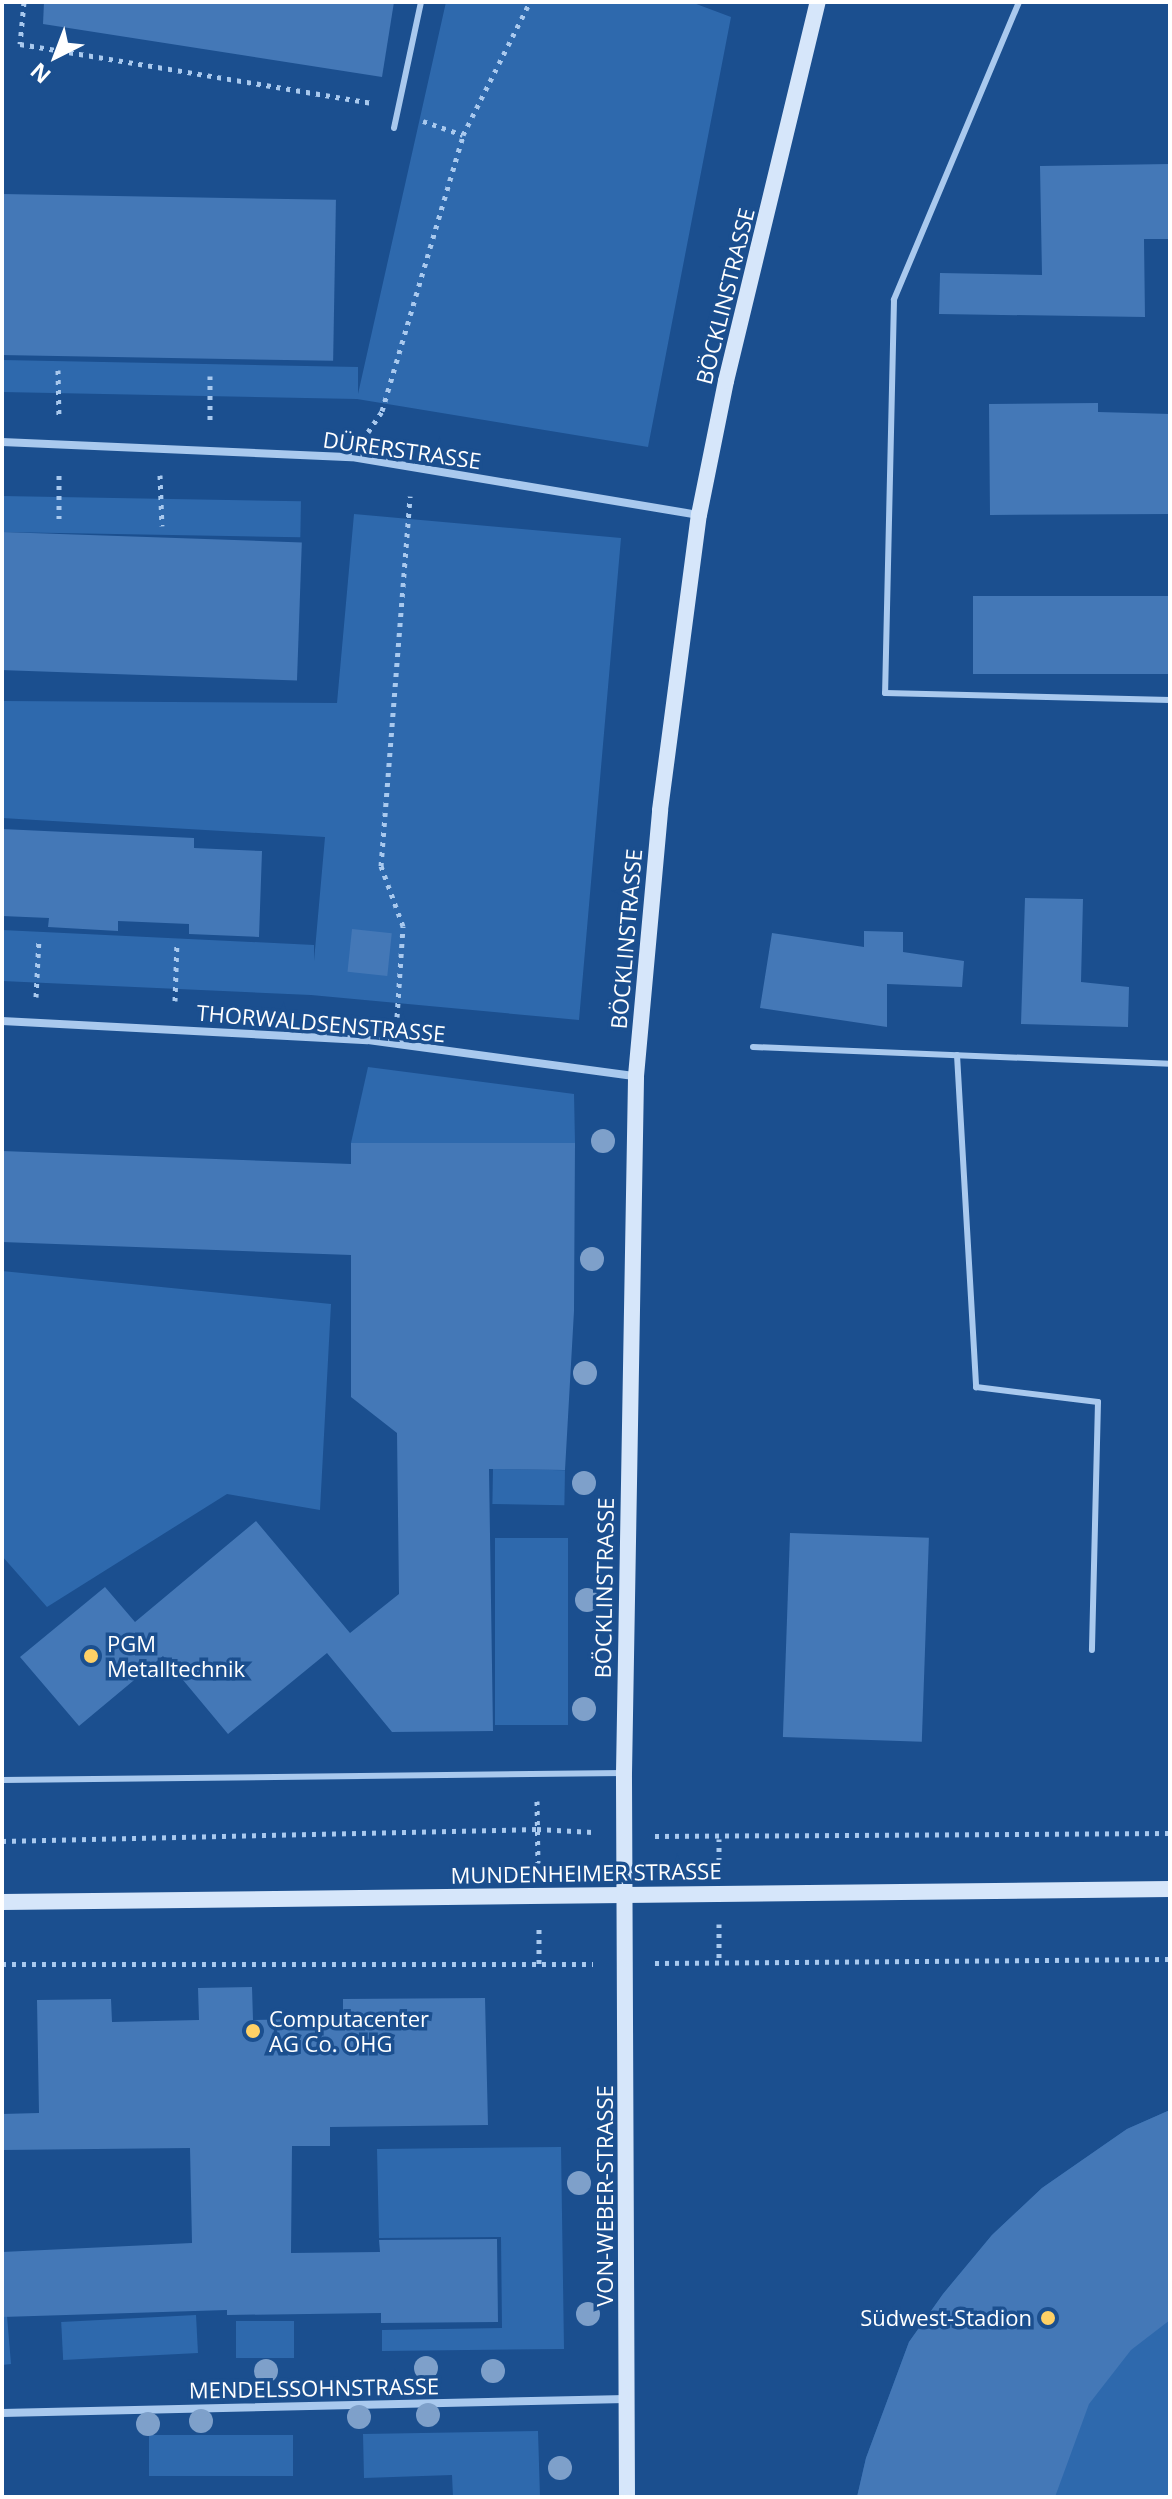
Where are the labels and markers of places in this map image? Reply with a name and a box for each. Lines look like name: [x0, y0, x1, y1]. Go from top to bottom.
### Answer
place label: PGM Metalltechnik: [107, 1630, 245, 1682]
marker: PGM Metalltechnik: [82, 1647, 100, 1665]
place label: Computacenter AG Co. OHG: [269, 2005, 429, 2056]
marker: Computacenter AG Co. OHG: [244, 2022, 262, 2040]
place label: Südwest-Stadion: [860, 2305, 1032, 2331]
marker: Südwest-Stadion: [1039, 2309, 1057, 2327]

